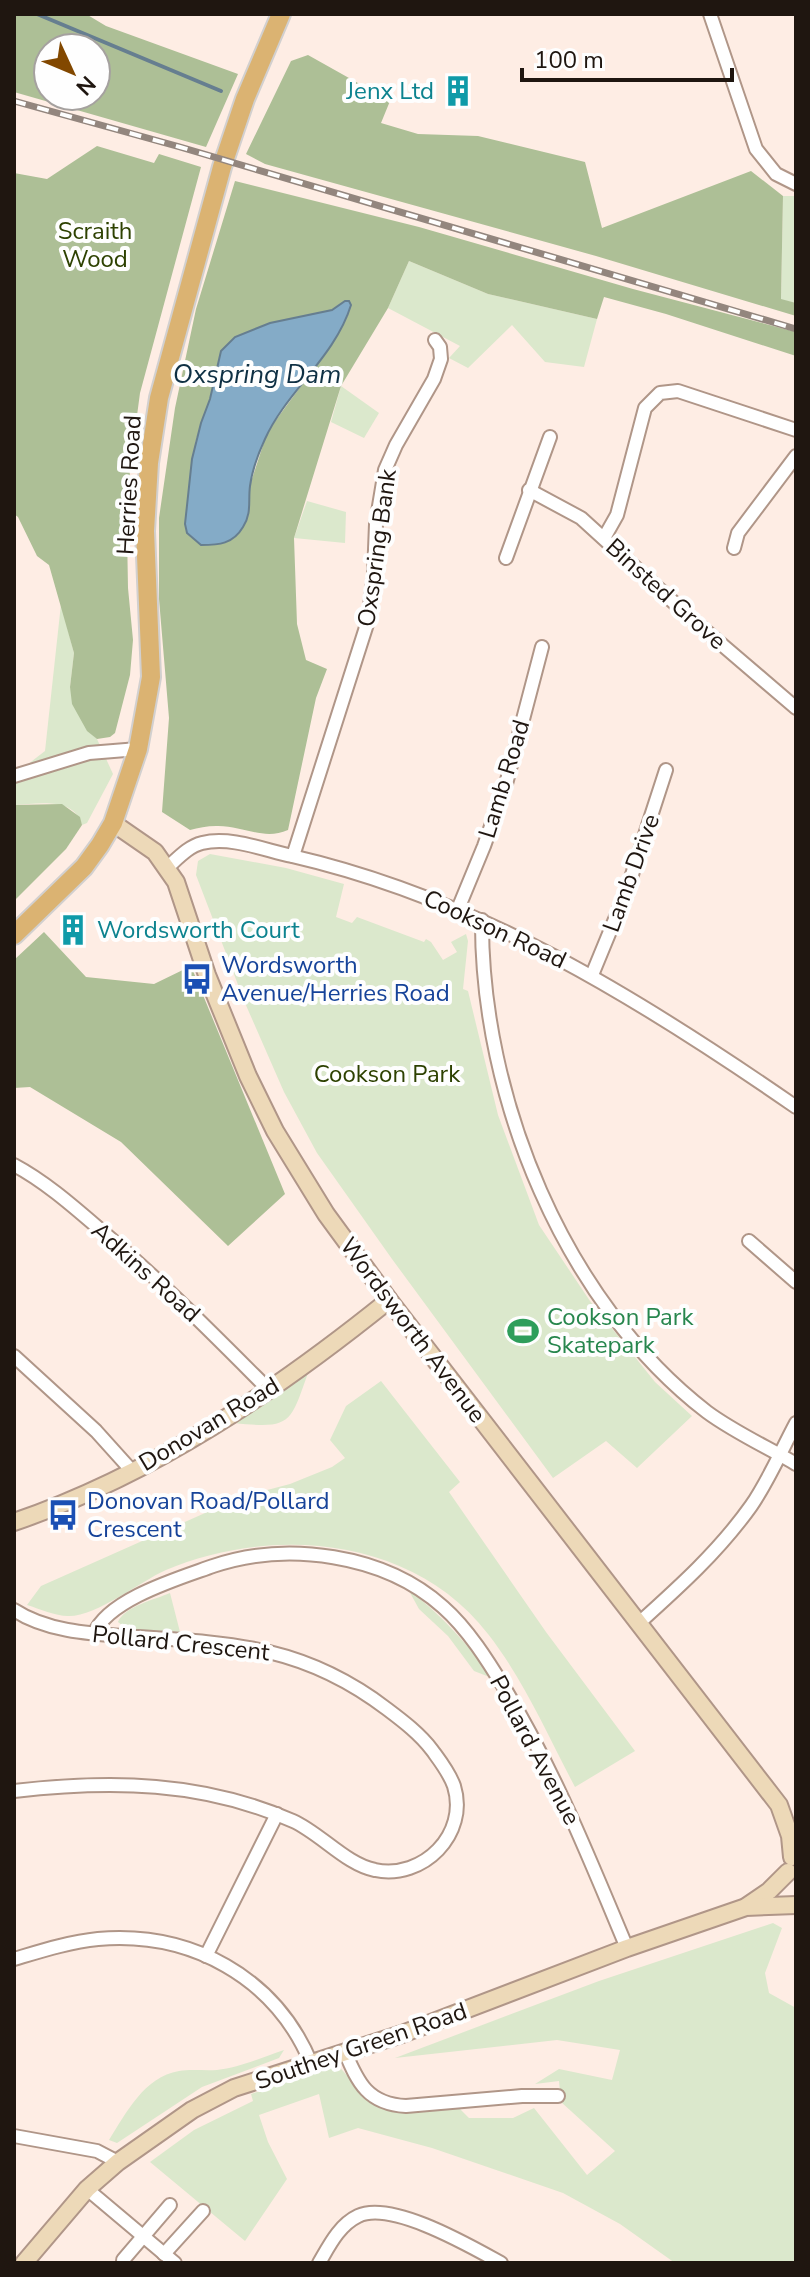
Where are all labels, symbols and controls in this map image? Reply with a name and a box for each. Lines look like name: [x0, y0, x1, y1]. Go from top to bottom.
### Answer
north arrow: [32, 32, 112, 112]
scale bar: [522, 32, 732, 82]
text: 100 m: [534, 44, 604, 76]
text: N: [69, 69, 102, 102]
building icon: Jenx Ltd: [441, 74, 475, 108]
place label: Jenx Ltd: [345, 75, 434, 107]
park label: Scraith Wood: [58, 215, 132, 275]
water label: Oxspring Dam: [173, 357, 341, 392]
street label: Herries Road: [109, 414, 149, 556]
street label: Oxspring Bank: [350, 466, 404, 629]
street label: Binsted Grove: [599, 531, 733, 657]
street label: Lamb Road: [471, 716, 537, 842]
street label: Lamb Drive: [595, 810, 667, 936]
street label: Cookson Road: [418, 882, 572, 976]
building icon: Wordsworth Court: [56, 913, 90, 947]
place label: Wordsworth Court: [97, 914, 300, 946]
place label: Wordsworth Avenue/Herries Road: [221, 949, 450, 1009]
bus stop icon: Wordsworth Avenue/Herries Road: [180, 962, 214, 996]
park label: Cookson Park: [314, 1058, 461, 1090]
street label: Adkins Road: [85, 1215, 207, 1329]
street label: Wordsworth Avenue: [333, 1231, 493, 1429]
place label: Cookson Park Skatepark: [547, 1301, 694, 1361]
sports icon: Cookson Park Skatepark: [506, 1314, 540, 1348]
street label: Donovan Road: [133, 1369, 285, 1479]
place label: Donovan Road/Pollard Crescent: [87, 1485, 330, 1545]
bus stop icon: Donovan Road/Pollard Crescent: [46, 1498, 80, 1532]
street label: Pollard Crescent: [91, 1618, 272, 1668]
street label: Pollard Avenue: [482, 1670, 588, 1830]
street label: Southey Green Road: [251, 1995, 471, 2097]

